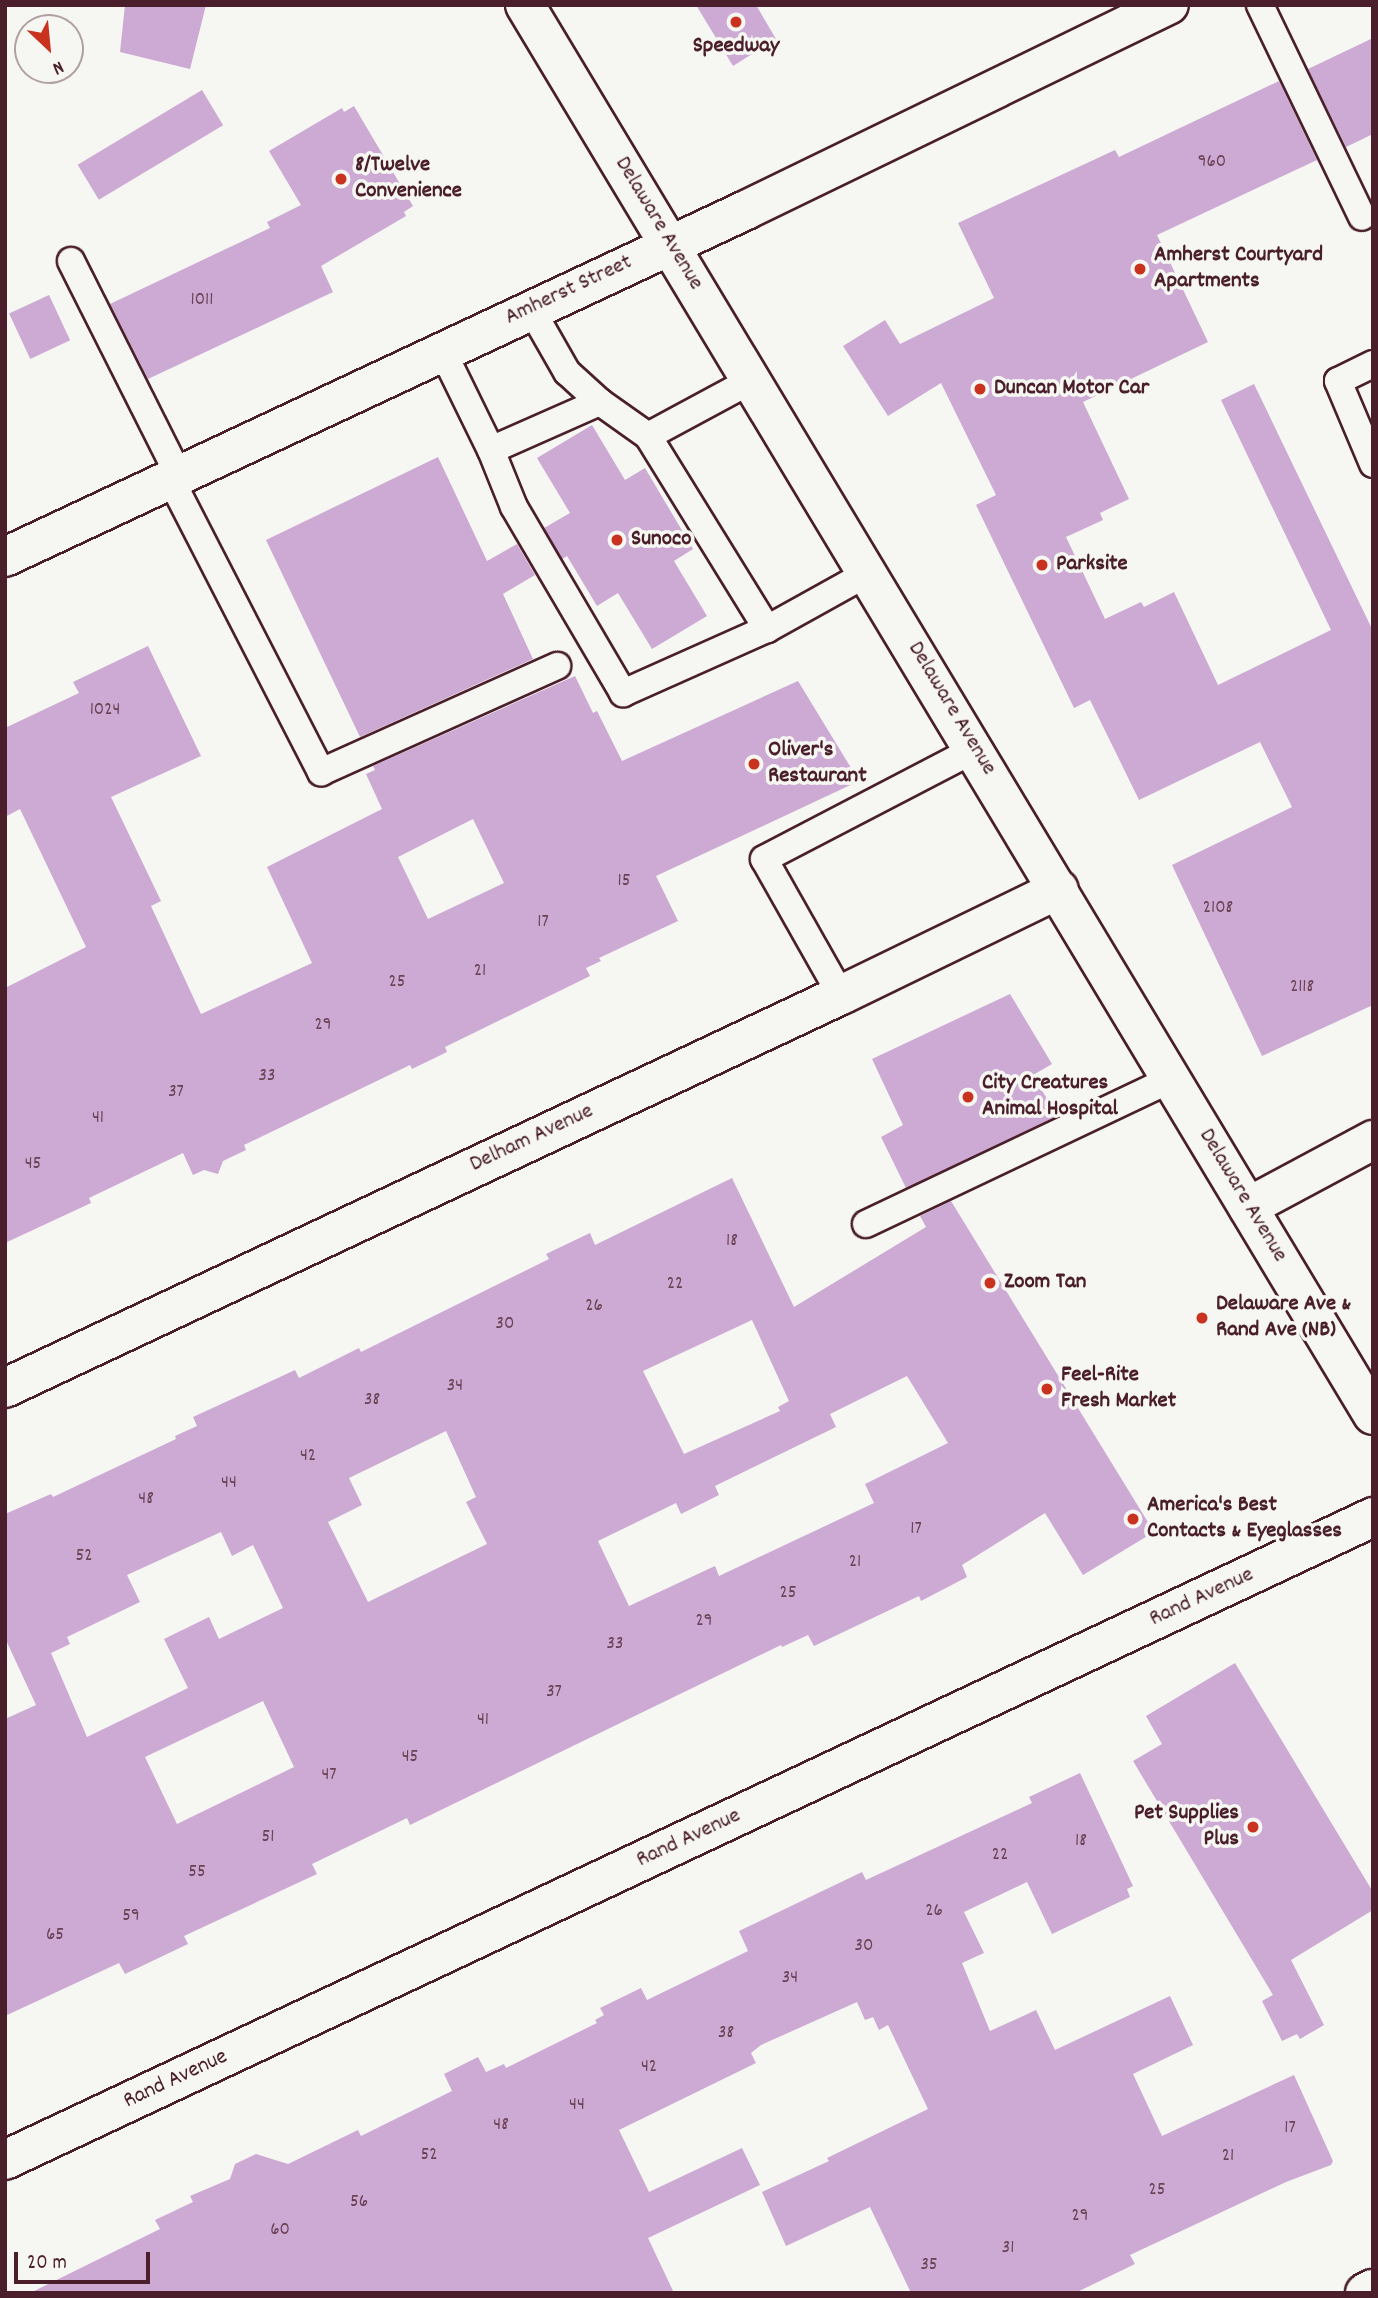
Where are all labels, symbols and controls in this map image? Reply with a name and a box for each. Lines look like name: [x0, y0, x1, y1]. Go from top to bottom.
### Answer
north arrow: [14, 14, 84, 84]
marker: Speedway: [728, 14, 744, 30]
place label: Speedway: [693, 33, 779, 61]
text: N: [47, 52, 68, 81]
place label: 8/Twelve Convenience: [355, 152, 462, 206]
street label: Delaware Avenue: [607, 152, 709, 296]
house number: 960: [1198, 152, 1226, 174]
marker: 8/Twelve Convenience: [333, 171, 349, 187]
place label: Amherst Courtyard Apartments: [1154, 242, 1323, 296]
street label: Amherst Street: [501, 250, 637, 332]
marker: Amherst Courtyard Apartments: [1132, 261, 1148, 277]
house number: 1011: [191, 290, 213, 312]
place label: Duncan Motor Car: [994, 375, 1149, 403]
marker: Duncan Motor Car: [972, 381, 988, 397]
place label: Sunoco: [631, 526, 691, 554]
marker: Sunoco: [609, 532, 625, 548]
place label: Parksite: [1056, 551, 1128, 579]
marker: Parksite: [1034, 557, 1050, 573]
street label: Delaware Avenue: [900, 637, 1002, 781]
house number: 1024: [90, 700, 120, 722]
place label: Oliver's Restaurant: [768, 737, 867, 791]
marker: Oliver's Restaurant: [746, 756, 762, 772]
house number: 15: [618, 871, 630, 893]
house number: 2108: [1203, 898, 1233, 920]
house number: 17: [537, 912, 549, 934]
house number: 21: [474, 961, 486, 983]
house number: 25: [388, 972, 406, 994]
house number: 2118: [1290, 977, 1314, 999]
house number: 29: [314, 1015, 332, 1037]
house number: 33: [259, 1066, 275, 1088]
place label: City Creatures Animal Hospital: [982, 1070, 1118, 1124]
house number: 37: [168, 1082, 184, 1104]
marker: City Creatures Animal Hospital: [960, 1089, 976, 1105]
street label: Delham Avenue: [466, 1098, 598, 1180]
house number: 41: [92, 1108, 104, 1130]
street label: Delaware Avenue: [1191, 1124, 1293, 1268]
house number: 45: [25, 1154, 41, 1176]
house number: 18: [726, 1231, 738, 1253]
place label: Zoom Tan: [1004, 1269, 1086, 1297]
house number: 22: [667, 1274, 683, 1296]
marker: Zoom Tan: [982, 1275, 998, 1291]
place label: Delaware Ave & Rand Ave (NB): [1216, 1291, 1351, 1345]
house number: 26: [585, 1296, 603, 1318]
marker: Delaware Ave & Rand Ave (NB): [1194, 1310, 1210, 1326]
house number: 30: [496, 1314, 514, 1336]
place label: Feel-Rite Fresh Market: [1061, 1362, 1176, 1416]
house number: 34: [447, 1376, 463, 1398]
marker: Feel-Rite Fresh Market: [1039, 1381, 1055, 1397]
house number: 38: [364, 1390, 380, 1412]
house number: 42: [300, 1446, 316, 1468]
house number: 44: [221, 1473, 237, 1495]
house number: 48: [138, 1489, 154, 1511]
place label: America's Best Contacts & Eyeglasses: [1147, 1492, 1342, 1546]
marker: America's Best Contacts & Eyeglasses: [1125, 1511, 1141, 1527]
house number: 17: [910, 1519, 922, 1541]
house number: 52: [75, 1546, 93, 1568]
house number: 21: [849, 1552, 861, 1574]
street label: Rand Avenue: [1146, 1562, 1258, 1634]
house number: 25: [779, 1583, 797, 1605]
house number: 29: [695, 1611, 713, 1633]
house number: 33: [607, 1634, 623, 1656]
house number: 37: [546, 1682, 562, 1704]
house number: 41: [477, 1710, 489, 1732]
house number: 45: [402, 1747, 418, 1769]
house number: 47: [321, 1765, 337, 1787]
place label: Pet Supplies Plus: [1134, 1800, 1239, 1854]
street label: Rand Avenue: [633, 1803, 745, 1875]
marker: Pet Supplies Plus: [1245, 1819, 1261, 1835]
house number: 51: [262, 1827, 274, 1849]
house number: 18: [1075, 1831, 1087, 1853]
house number: 22: [992, 1845, 1008, 1867]
house number: 55: [188, 1862, 206, 1884]
house number: 26: [925, 1901, 943, 1923]
house number: 59: [122, 1906, 140, 1928]
house number: 65: [46, 1925, 64, 1947]
house number: 30: [855, 1936, 873, 1958]
house number: 34: [782, 1968, 798, 1990]
house number: 38: [718, 2023, 734, 2045]
street label: Rand Avenue: [120, 2044, 232, 2116]
house number: 42: [641, 2057, 657, 2079]
house number: 44: [569, 2095, 585, 2117]
house number: 48: [493, 2115, 509, 2137]
house number: 17: [1284, 2118, 1296, 2140]
house number: 52: [420, 2145, 438, 2167]
house number: 21: [1222, 2146, 1234, 2168]
house number: 25: [1148, 2180, 1166, 2202]
house number: 56: [350, 2192, 368, 2214]
house number: 29: [1071, 2206, 1089, 2228]
house number: 60: [270, 2220, 290, 2242]
scale bar: [18, 2238, 154, 2282]
house number: 31: [1002, 2238, 1014, 2260]
text: 20 m: [27, 2249, 67, 2279]
house number: 35: [920, 2255, 938, 2277]

